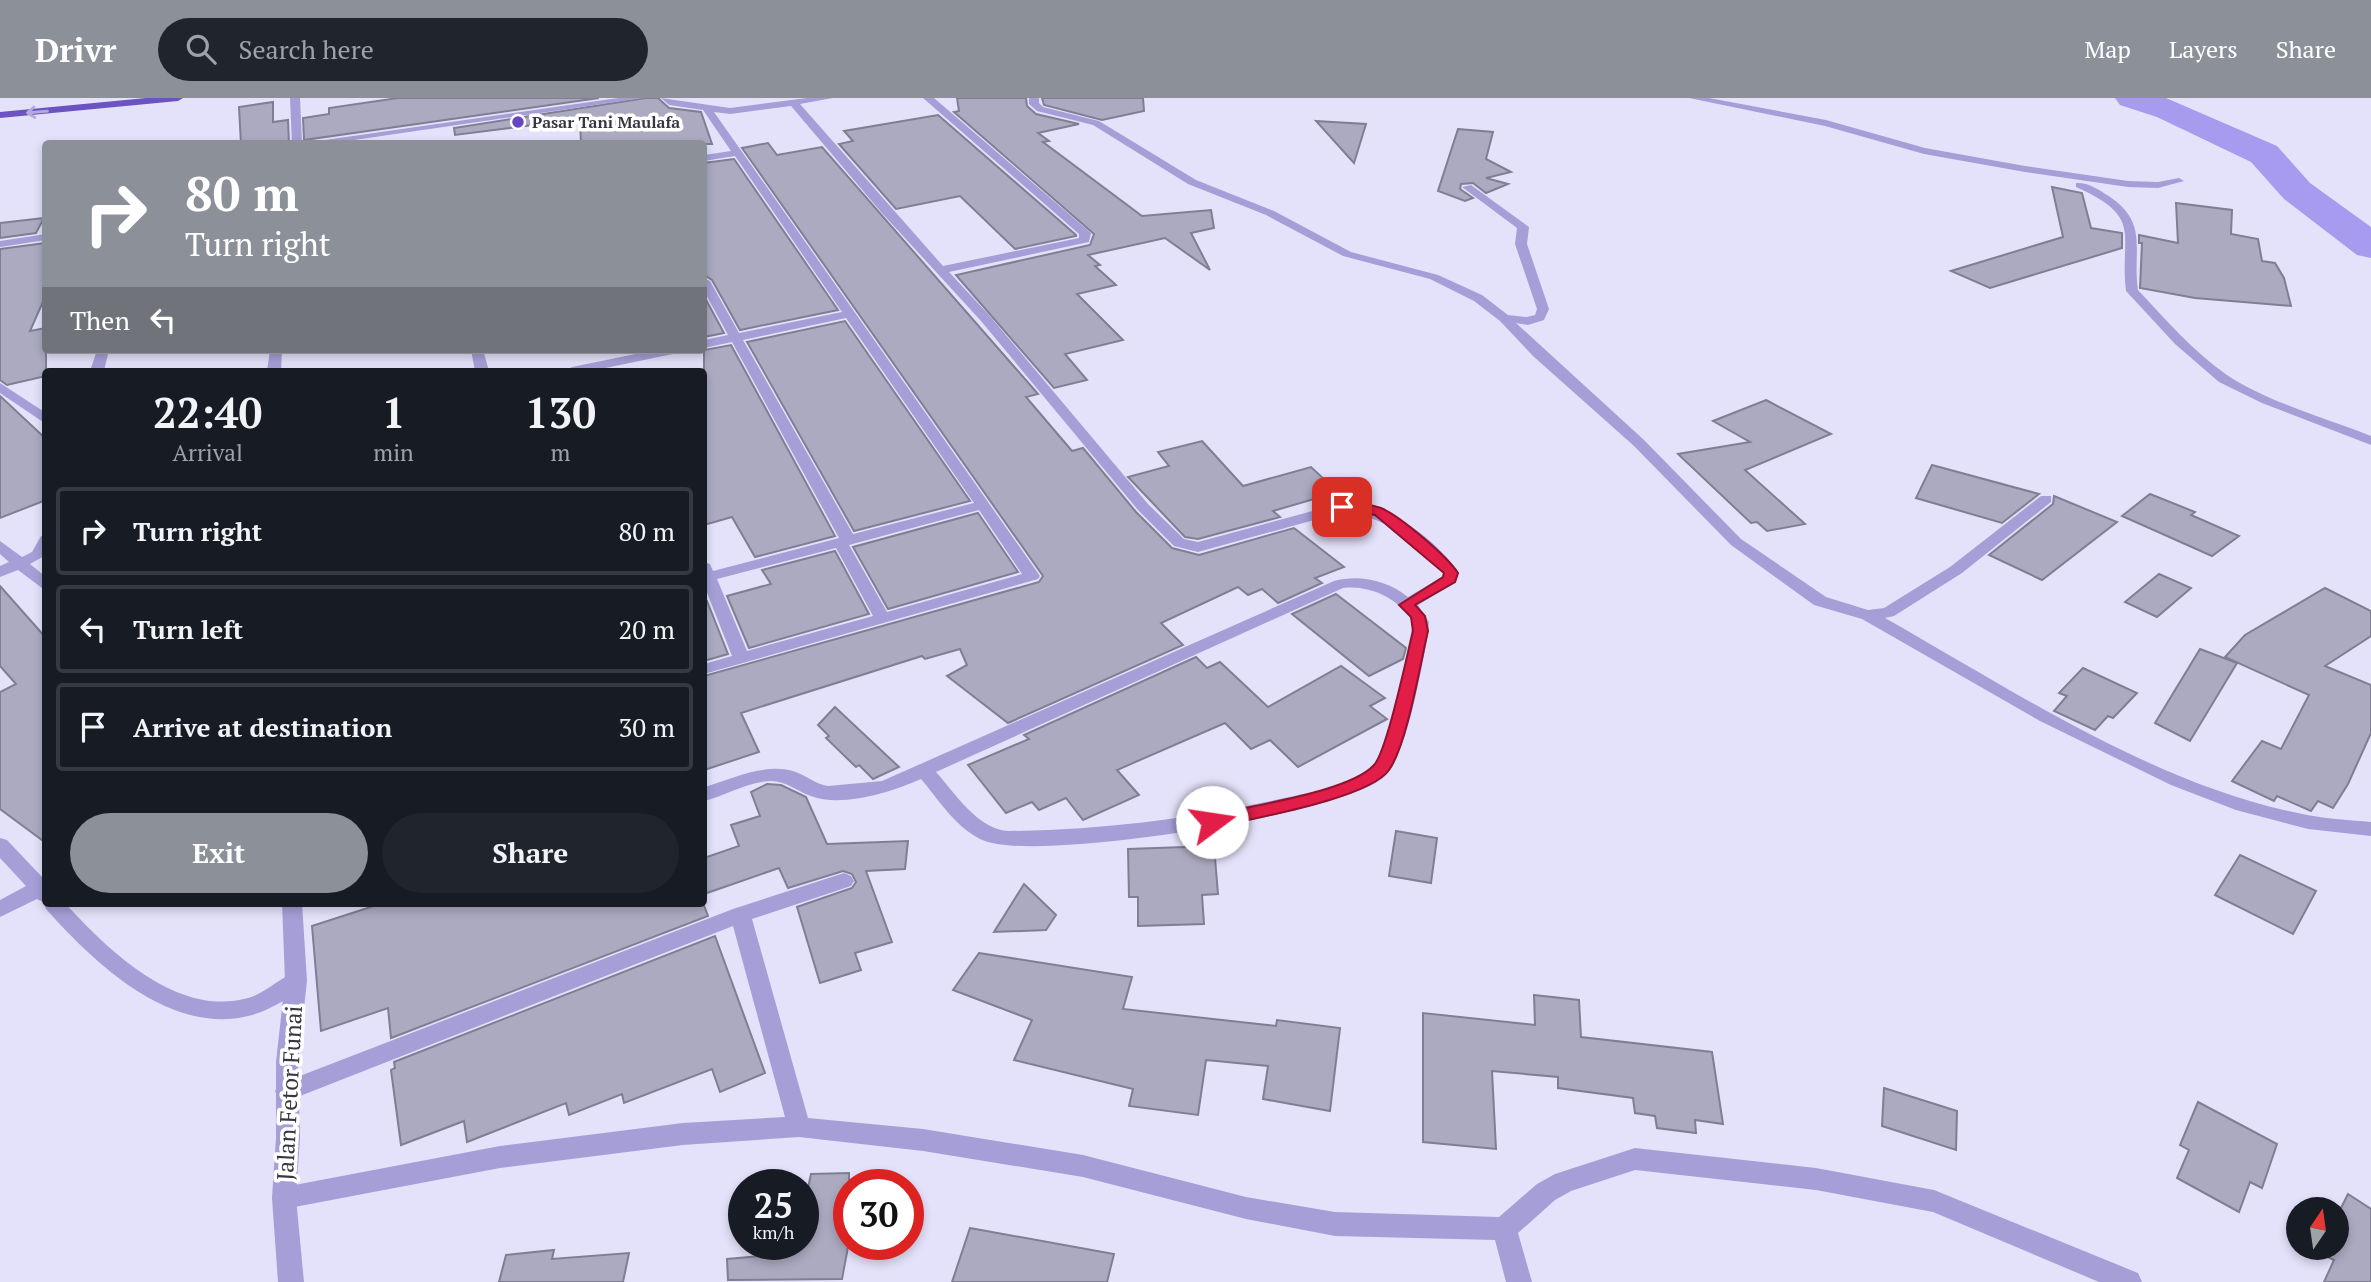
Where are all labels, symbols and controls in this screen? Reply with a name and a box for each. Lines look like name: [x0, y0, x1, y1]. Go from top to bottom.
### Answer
search box: [158, 18, 648, 81]
text: Drivr: [35, 28, 116, 71]
icon: search: [182, 30, 220, 68]
text: Search here: [238, 32, 374, 66]
text: Map: [2084, 33, 2131, 65]
text: Layers: [2169, 33, 2238, 65]
text: Share: [2276, 33, 2336, 65]
one-way arrow: [26, 106, 49, 119]
place label: Pasar Tani Maulafa: [532, 111, 680, 133]
marker: Pasar Tani Maulafa: [510, 114, 526, 130]
text: 80 m: [185, 160, 299, 225]
icon: right: [70, 168, 161, 259]
text: Turn right: [185, 223, 331, 265]
icon: left: [144, 301, 182, 339]
text: Then: [70, 303, 130, 337]
text: 22:40: [153, 384, 262, 440]
text: 1: [382, 384, 405, 440]
text: 130: [525, 384, 596, 440]
text: Arrival: [172, 437, 243, 468]
text: min: [373, 437, 414, 468]
text: m: [550, 437, 570, 468]
pin: [1312, 477, 1372, 537]
icon: arrive: [1323, 488, 1361, 526]
icon: right: [74, 512, 112, 550]
text: Turn right: [133, 514, 262, 548]
text: 80 m: [619, 514, 675, 548]
icon: left: [74, 610, 112, 648]
text: Turn left: [133, 612, 243, 646]
text: 20 m: [619, 612, 675, 646]
icon: arrive: [74, 708, 112, 746]
text: Arrive at destination: [133, 710, 392, 744]
text: 30 m: [619, 710, 675, 744]
position arrow: [1175, 785, 1249, 859]
button: Exit: [70, 813, 368, 893]
button: Share: [382, 813, 679, 893]
street label: Jalan Fetor Funai: [269, 1005, 309, 1181]
speed limit sign: 30: [833, 1169, 924, 1260]
text: 25: [754, 1182, 793, 1228]
north arrow: [2286, 1197, 2348, 1260]
map controls: [2286, 1197, 2349, 1260]
text: km/h: [753, 1220, 794, 1244]

